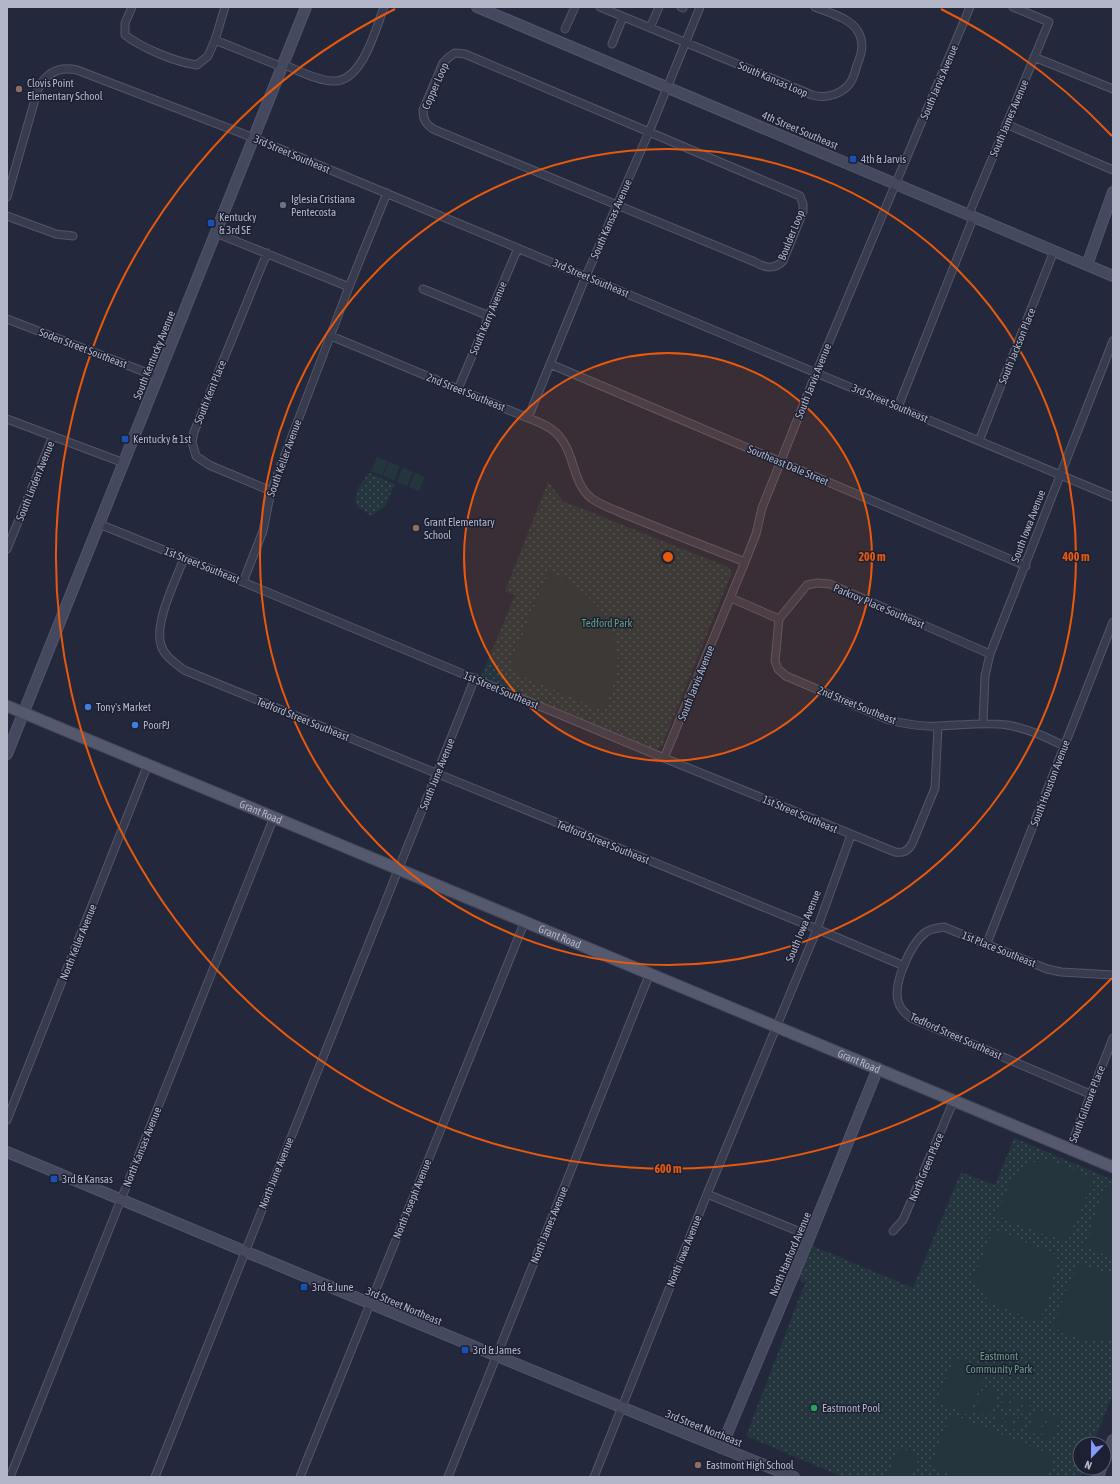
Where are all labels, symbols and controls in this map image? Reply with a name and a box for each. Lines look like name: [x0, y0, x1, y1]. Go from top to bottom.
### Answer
street label: South Jarvis Avenue: [918, 43, 960, 121]
street label: South Kansas Loop: [736, 59, 810, 99]
street label: Copper Loop: [419, 61, 451, 111]
place label: Clovis Point Elementary School: [27, 77, 103, 102]
street label: South James Avenue: [987, 78, 1031, 158]
marker: Clovis Point Elementary School: [14, 84, 24, 94]
street label: 4th Street Southeast: [760, 109, 840, 151]
street label: 3rd Street Southeast: [252, 133, 332, 175]
place label: 4th & Jarvis: [861, 153, 906, 165]
marker: 4th & Jarvis: [848, 154, 858, 164]
street label: South Kansas Avenue: [588, 177, 634, 261]
place label: Iglesia Cristiana Pentecosta: [291, 193, 355, 218]
marker: Iglesia Cristiana Pentecosta: [278, 200, 288, 210]
street label: Boulder Loop: [775, 208, 807, 262]
place label: Kentucky & 3rd SE: [219, 211, 257, 236]
marker: Kentucky & 3rd SE: [206, 218, 216, 228]
street label: 3rd Street Southeast: [551, 257, 631, 299]
street label: South Karry Avenue: [467, 280, 509, 356]
street label: South Jackson Place: [996, 306, 1038, 386]
street label: South Kentucky Avenue: [131, 309, 177, 401]
street label: Soden Street Southeast: [37, 326, 129, 370]
street label: South Jarvis Avenue: [792, 342, 834, 420]
street label: South Kent Place: [192, 358, 228, 426]
street label: 2nd Street Southeast: [425, 371, 507, 413]
street label: 3rd Street Southeast: [850, 382, 930, 424]
street label: South Keller Avenue: [264, 418, 304, 498]
place label: Kentucky & 1st: [133, 433, 191, 445]
marker: Kentucky & 1st: [120, 434, 130, 444]
street label: South Linden Avenue: [14, 439, 56, 523]
street label: Southeast Dale Street: [746, 442, 830, 488]
street label: South Iowa Avenue: [1009, 488, 1047, 564]
place label: Grant Elementary School: [424, 516, 495, 541]
marker: Grant Elementary School: [411, 523, 421, 533]
street label: 1st Street Southeast: [163, 544, 241, 586]
centre of rings: [661, 550, 675, 564]
text: 200 m: [858, 550, 886, 564]
text: 400 m: [1061, 550, 1090, 564]
street label: Parkroy Place Southeast: [832, 581, 926, 631]
park label: Tedford Park: [582, 617, 633, 629]
street label: South Jarvis Avenue: [675, 644, 717, 722]
street label: 1st Street Southeast: [462, 669, 540, 711]
street label: 2nd Street Southeast: [816, 684, 898, 726]
street label: Tedford Street Southeast: [255, 695, 351, 743]
place label: Tony's Market: [96, 701, 151, 713]
marker: Tony's Market: [83, 702, 93, 712]
place label: PoorPJ: [143, 719, 170, 731]
marker: PoorPJ: [130, 720, 140, 730]
street label: South June Avenue: [417, 736, 457, 812]
street label: South Houston Avenue: [1028, 738, 1072, 828]
street label: 1st Street Southeast: [761, 793, 839, 835]
street label: Grant Road: [238, 798, 284, 826]
street label: Tedford Street Southeast: [555, 818, 651, 866]
street label: South Iowa Avenue: [783, 888, 823, 964]
street label: North Keller Avenue: [57, 902, 99, 982]
street label: Grant Road: [537, 922, 583, 951]
street label: 1st Place Southeast: [960, 929, 1038, 969]
street label: Tedford Street Southeast: [908, 1010, 1004, 1062]
street label: Grant Road: [836, 1047, 882, 1075]
street label: South Gilmore Place: [1067, 1064, 1107, 1144]
street label: North Kansas Avenue: [120, 1105, 164, 1189]
street label: North Green Place: [906, 1131, 946, 1203]
street label: North June Avenue: [256, 1136, 296, 1210]
street label: North Joseph Avenue: [391, 1157, 433, 1241]
text: 600 m: [654, 1162, 682, 1176]
place label: 3rd & Kansas: [62, 1173, 113, 1185]
marker: 3rd & Kansas: [49, 1174, 59, 1184]
street label: North James Avenue: [528, 1185, 570, 1265]
street label: North Hanford Avenue: [767, 1210, 813, 1298]
street label: North Iowa Avenue: [664, 1213, 704, 1289]
place label: 3rd & June: [312, 1281, 354, 1293]
marker: 3rd & June: [299, 1282, 309, 1292]
street label: 3rd Street Northeast: [364, 1285, 444, 1327]
place label: 3rd & James: [473, 1344, 521, 1356]
marker: 3rd & James: [460, 1345, 470, 1355]
park label: Eastmont Community Park: [966, 1350, 1033, 1375]
place label: Eastmont Pool: [822, 1402, 881, 1414]
marker: Eastmont Pool: [809, 1403, 819, 1413]
street label: 3rd Street Northeast: [664, 1407, 744, 1449]
north arrow: [1072, 1436, 1112, 1476]
text: N: [1083, 1458, 1094, 1472]
place label: Eastmont High School: [706, 1459, 794, 1471]
marker: Eastmont High School: [693, 1460, 703, 1470]

